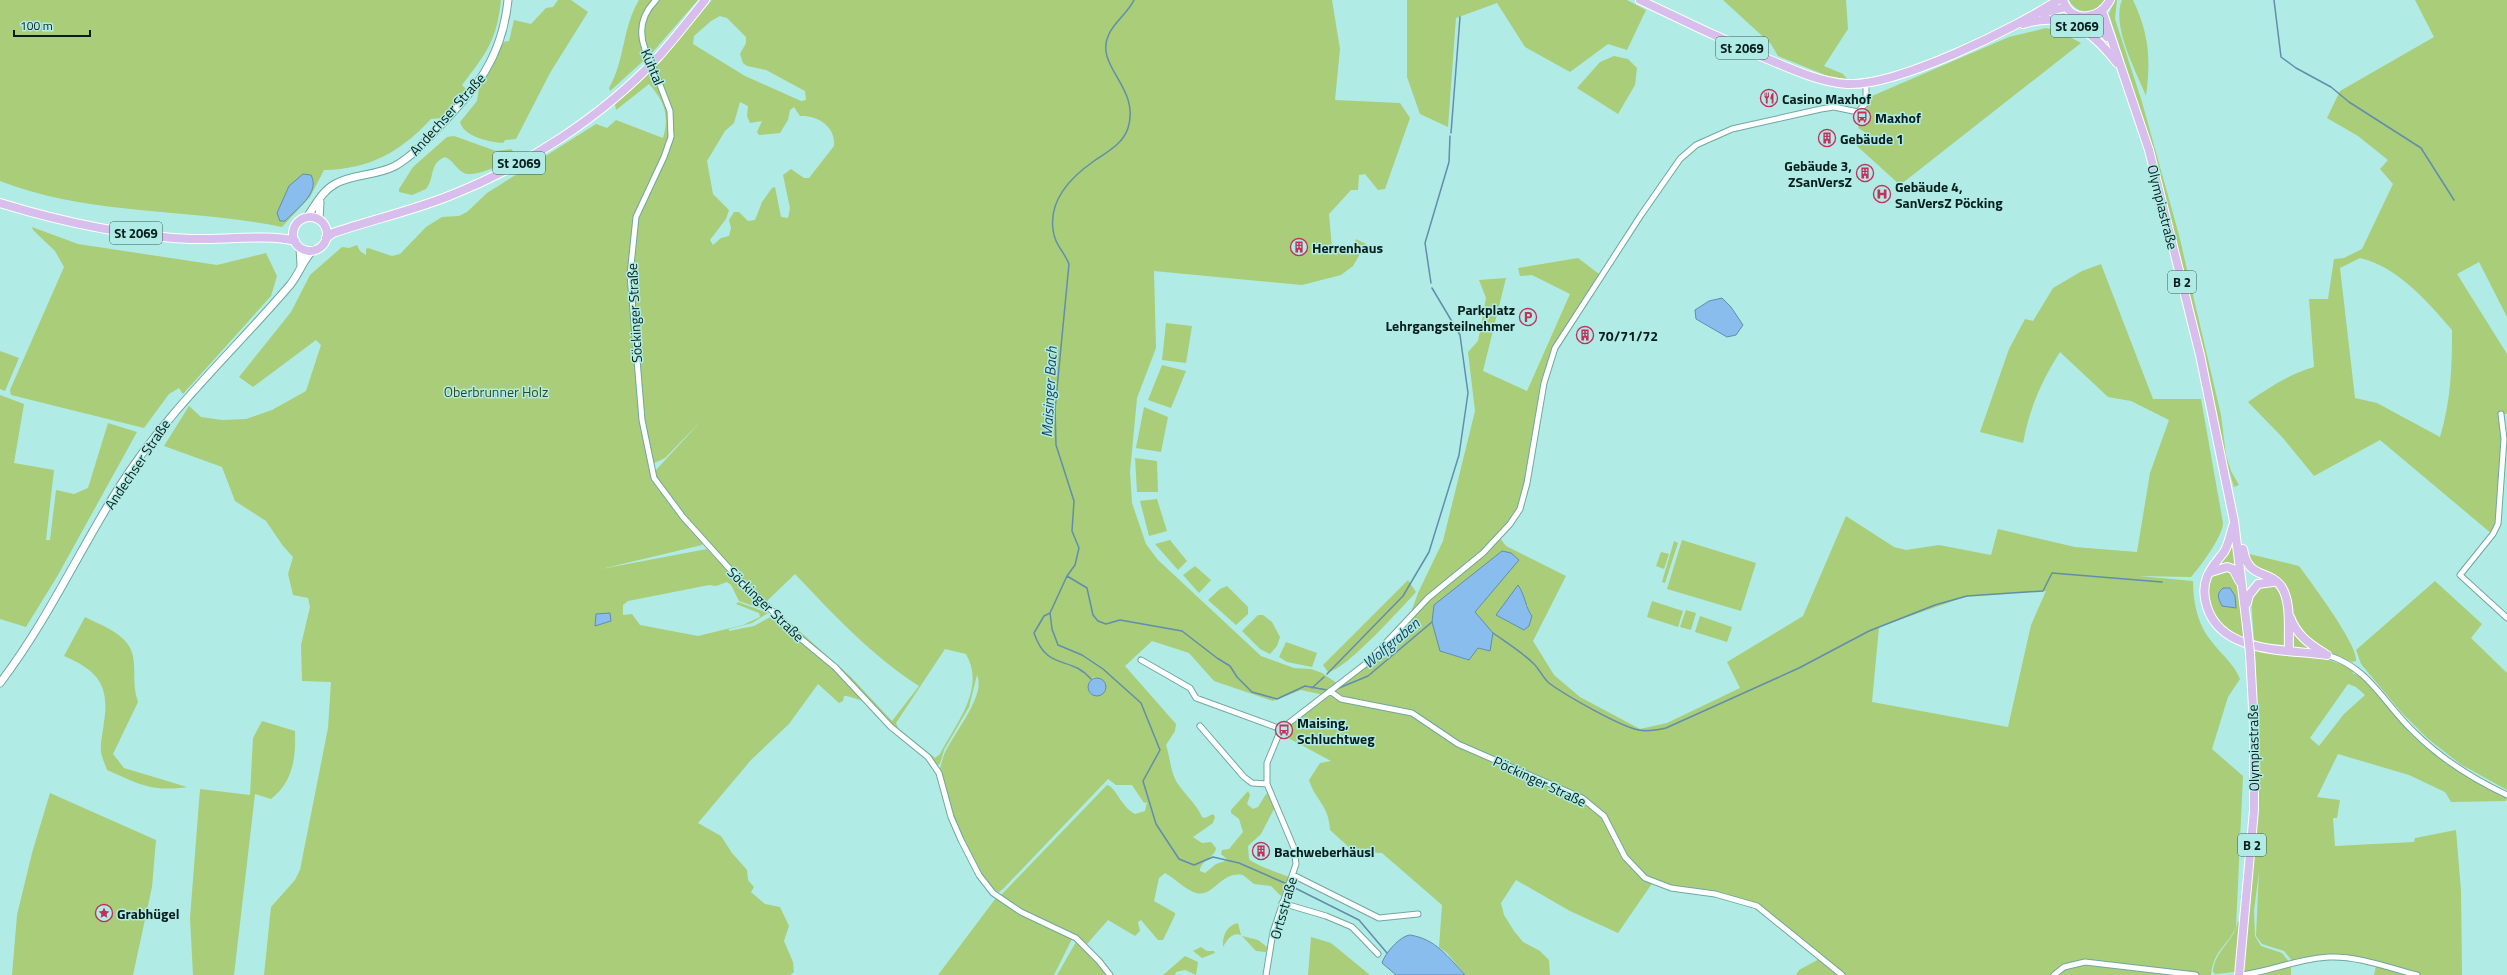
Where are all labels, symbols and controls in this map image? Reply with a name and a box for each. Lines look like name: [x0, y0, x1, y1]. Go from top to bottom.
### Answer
scale bar: [14, 12, 90, 38]
road number: St 2069: [2051, 15, 2103, 37]
text: 100 m: [20, 16, 53, 35]
road number: St 2069: [1716, 37, 1768, 59]
street label: Kühtal: [636, 45, 670, 89]
street label: Andechser Straße: [404, 68, 490, 160]
restaurant icon: Casino Maxhof: [1759, 88, 1779, 108]
place label: Casino Maxhof: [1782, 88, 1871, 109]
bus stop icon: Maxhof: [1852, 107, 1872, 127]
place label: Maxhof: [1875, 107, 1921, 128]
building icon: Gebäude 1: [1817, 128, 1837, 148]
place label: Gebäude 1: [1840, 128, 1904, 149]
road number: St 2069: [493, 152, 545, 174]
place label: Gebäude 3, ZSanVersZ: [1784, 155, 1852, 192]
street label: Olympiastraße: [2142, 162, 2184, 252]
building icon: Gebäude 3, ZSanVersZ: [1855, 163, 1875, 183]
place label: Gebäude 4, SanVersZ Pöcking: [1895, 176, 2003, 213]
hospital icon: Gebäude 4, SanVersZ Pöcking: [1872, 184, 1892, 204]
road number: St 2069: [110, 222, 162, 244]
building icon: Herrenhaus: [1289, 237, 1309, 257]
place label: Herrenhaus: [1312, 237, 1383, 258]
street label: Söckinger Straße: [621, 263, 647, 363]
road number: B 2: [2168, 271, 2196, 293]
place label: Parkplatz Lehrgangsteilnehmer: [1386, 299, 1515, 336]
parking icon: Parkplatz Lehrgangsteilnehmer: [1518, 307, 1538, 327]
building icon: 70/71/72: [1575, 325, 1595, 345]
place label: 70/71/72: [1598, 325, 1658, 346]
water label: Maisinger Bach: [1035, 345, 1063, 438]
park label: Oberbrunner Holz: [444, 381, 548, 402]
street label: Andechser Straße: [99, 415, 175, 513]
street label: Söckinger Straße: [723, 562, 809, 646]
water label: Wolfgraben: [1357, 612, 1425, 674]
street label: Olympiastraße: [2242, 704, 2264, 792]
place label: Maising, Schluchtweg: [1297, 712, 1375, 749]
bus stop icon: Maising, Schluchtweg: [1274, 720, 1294, 740]
street label: Pöckinger Straße: [1490, 750, 1590, 812]
road number: B 2: [2238, 834, 2266, 856]
building icon: Bachweberhäusl: [1251, 841, 1271, 861]
place label: Bachweberhäusl: [1274, 841, 1375, 862]
street label: Ortsstraße: [1264, 874, 1302, 942]
place icon: Grabhügel: [94, 903, 114, 923]
place label: Grabhügel: [117, 903, 179, 924]

